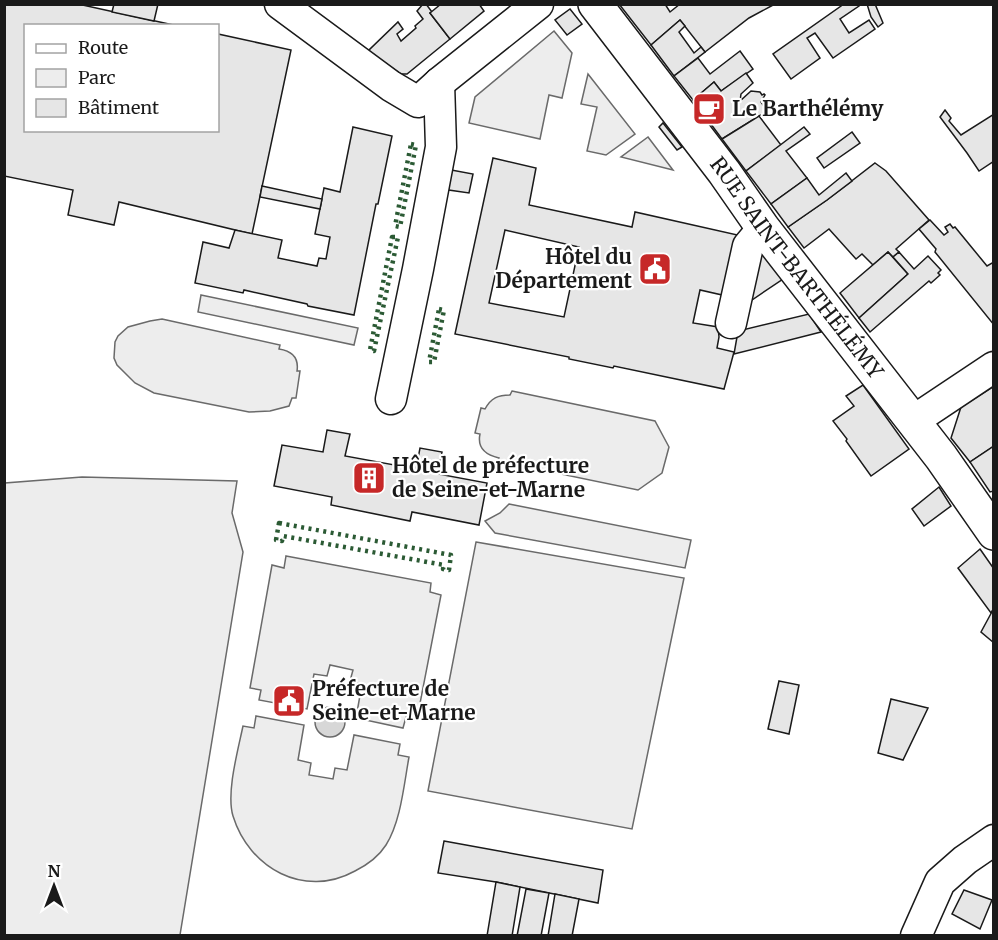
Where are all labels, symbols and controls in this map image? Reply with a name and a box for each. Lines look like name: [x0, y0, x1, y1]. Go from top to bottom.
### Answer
legend: [24, 24, 219, 132]
text: Route: [78, 36, 128, 59]
text: Parc: [78, 66, 116, 89]
cafe icon: Le Barthélémy: [691, 91, 727, 127]
place label: Le Barthélémy: [732, 95, 884, 122]
text: Bâtiment: [78, 96, 159, 119]
street label: RUE SAINT-BARTHÉLÉMY: [704, 151, 889, 384]
place label: Hôtel du Département: [495, 243, 633, 294]
public building icon: Hôtel du Département: [637, 251, 673, 287]
place label: Hôtel de préfecture de Seine-et-Marne: [392, 452, 589, 503]
building icon: Hôtel de préfecture de Seine-et-Marne: [351, 460, 387, 496]
place label: Préfecture de Seine-et-Marne: [312, 675, 476, 726]
public building icon: Préfecture de Seine-et-Marne: [271, 683, 307, 719]
north arrow: [24, 856, 84, 916]
text: N: [48, 861, 61, 881]

